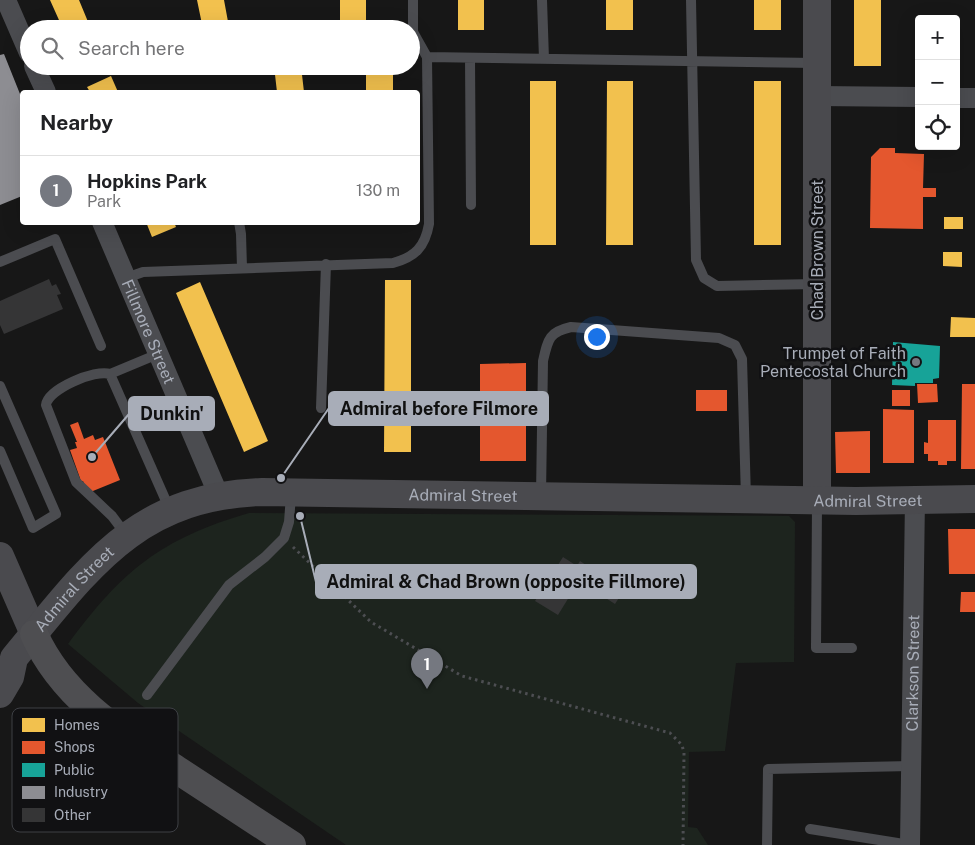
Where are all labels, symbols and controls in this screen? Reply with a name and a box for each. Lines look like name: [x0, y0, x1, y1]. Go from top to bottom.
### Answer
map controls: [915, 15, 960, 150]
button: +: [915, 15, 960, 60]
search box: [20, 20, 420, 75]
icon: search: [38, 34, 66, 62]
text: Search here: [78, 37, 185, 59]
button: −: [915, 60, 960, 105]
button: locate: [915, 105, 960, 150]
text: Nearby: [40, 110, 113, 135]
text: Hopkins Park: [87, 170, 207, 192]
street label: Chad Brown Street: [808, 180, 827, 320]
text: 1: [53, 181, 59, 200]
text: 130 m: [356, 181, 400, 200]
text: Park: [87, 192, 121, 211]
street label: Fillmore Street: [118, 277, 179, 387]
your location: [584, 324, 610, 350]
place label: Trumpet of Faith Pentecostal Church: [760, 344, 906, 381]
marker: Trumpet of Faith Pentecostal Church: [910, 356, 922, 368]
callout: Admiral before Filmore: [329, 392, 548, 425]
callout: Dunkin': [129, 397, 214, 430]
text: Admiral before Filmore: [340, 398, 538, 419]
text: Dunkin': [140, 403, 204, 424]
street label: Admiral Street: [408, 485, 518, 506]
street label: Admiral Street: [813, 491, 923, 511]
street label: Admiral Street: [31, 542, 118, 635]
callout: Admiral & Chad Brown (opposite Fillmore): [316, 565, 696, 598]
text: Admiral & Chad Brown (opposite Fillmore): [326, 571, 686, 592]
street label: Clarkson Street: [903, 614, 923, 732]
pin: 1: [411, 648, 443, 689]
legend: [12, 708, 178, 832]
text: Homes: [54, 717, 100, 733]
text: Shops: [54, 739, 95, 755]
text: Public: [54, 762, 95, 778]
text: Industry: [54, 784, 109, 800]
text: Other: [54, 807, 91, 823]

